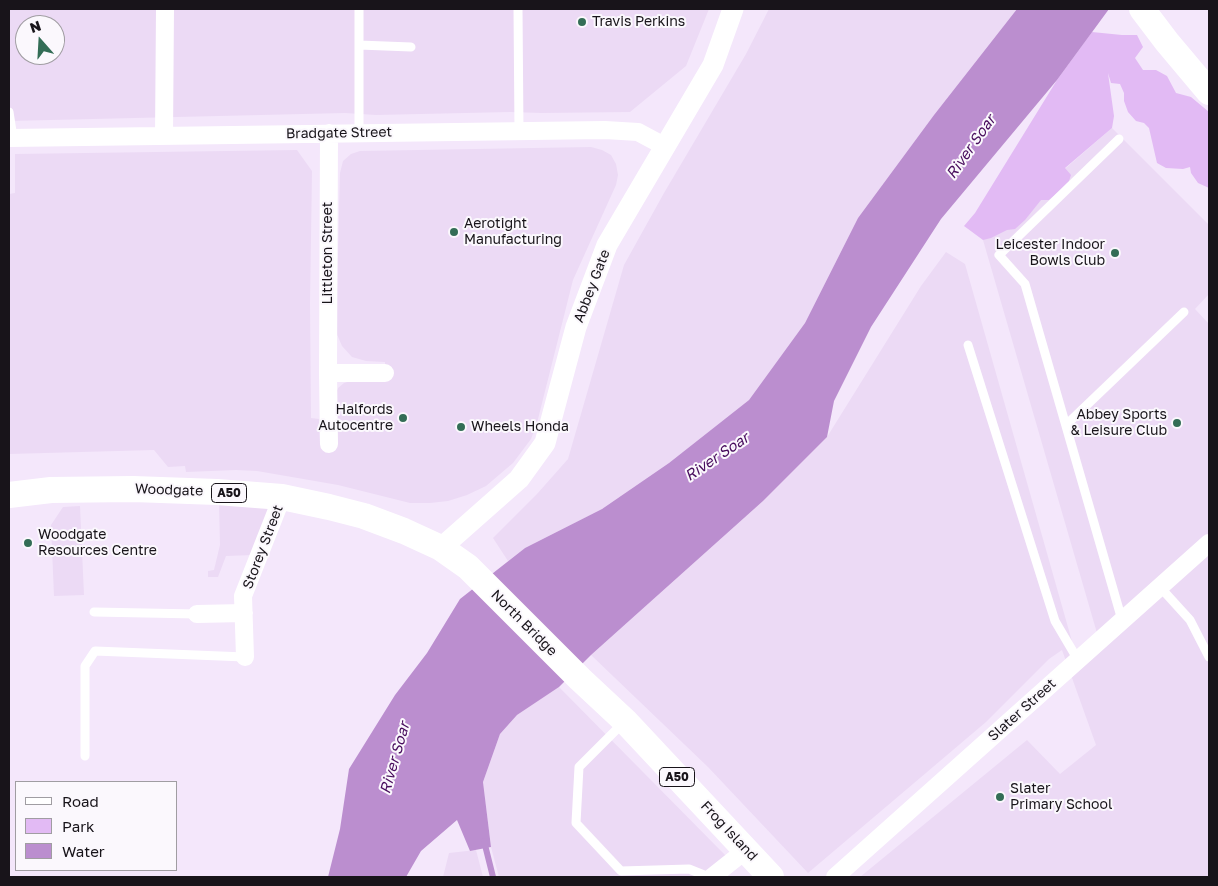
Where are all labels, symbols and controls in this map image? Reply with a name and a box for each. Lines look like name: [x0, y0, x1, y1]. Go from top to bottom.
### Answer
place label: Travis Perkins: [592, 14, 685, 30]
north arrow: [15, 15, 65, 65]
marker: Travis Perkins: [576, 16, 588, 28]
text: N: [27, 17, 43, 36]
water label: River Soar: [943, 112, 999, 182]
street label: Bradgate Street: [286, 124, 392, 142]
street label: Littleton Street: [320, 202, 336, 304]
place label: Aerotight Manufacturing: [464, 216, 562, 248]
marker: Aerotight Manufacturing: [448, 226, 460, 238]
place label: Leicester Indoor Bowls Club: [996, 237, 1105, 270]
street label: Abbey Gate: [570, 247, 614, 325]
marker: Leicester Indoor Bowls Club: [1109, 247, 1121, 259]
place label: Halfords Autocentre: [318, 402, 393, 434]
place label: Abbey Sports & Leisure Club: [1070, 407, 1167, 440]
marker: Halfords Autocentre: [397, 412, 409, 424]
marker: Abbey Sports & Leisure Club: [1171, 417, 1183, 429]
place label: Wheels Honda: [471, 419, 569, 435]
marker: Wheels Honda: [455, 421, 467, 433]
water label: River Soar: [681, 429, 753, 485]
street label: Woodgate: [135, 480, 203, 500]
road number: A50: [212, 483, 246, 502]
street label: Storey Street: [239, 503, 287, 591]
place label: Woodgate Resources Centre: [38, 527, 157, 560]
marker: Woodgate Resources Centre: [22, 537, 34, 549]
street label: North Bridge: [488, 587, 560, 659]
street label: Slater Street: [985, 675, 1059, 745]
water label: River Soar: [376, 720, 414, 796]
road number: A50: [660, 768, 694, 786]
legend: [15, 781, 178, 871]
place label: Slater Primary School: [1010, 781, 1112, 814]
marker: Slater Primary School: [994, 791, 1006, 803]
text: Road: [62, 792, 99, 810]
street label: Frog Island: [697, 798, 761, 864]
text: Park: [62, 817, 94, 835]
text: Water: [62, 842, 105, 860]

